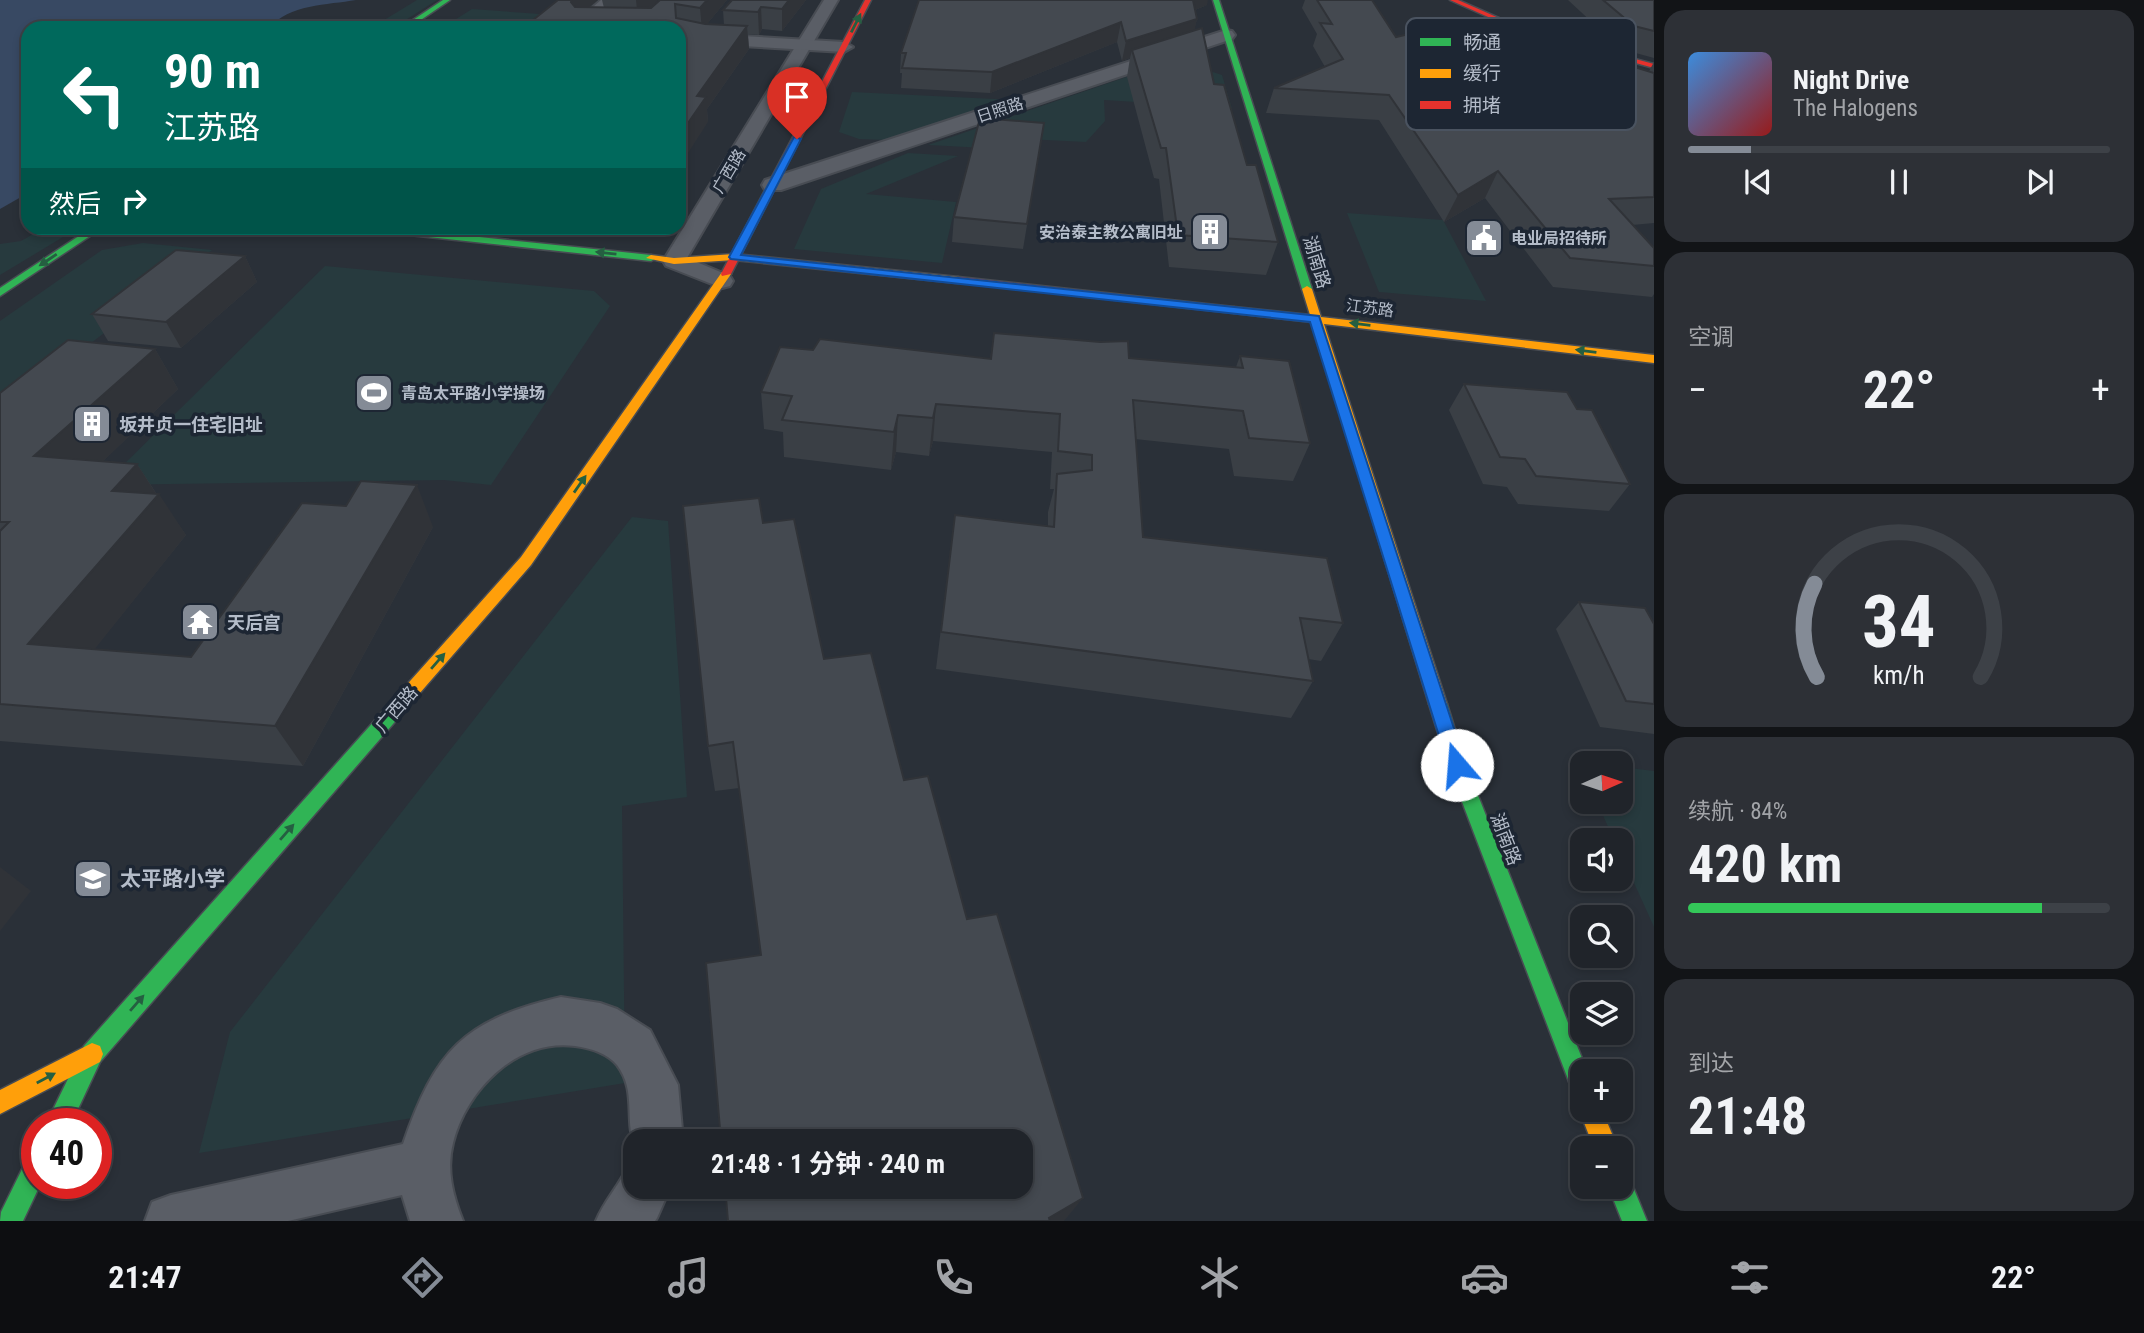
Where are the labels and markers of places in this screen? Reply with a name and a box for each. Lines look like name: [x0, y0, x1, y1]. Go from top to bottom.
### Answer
pin: [767, 67, 827, 139]
building icon: 安治泰主教公寓旧址: [1189, 211, 1231, 253]
public building icon: 电业局招待所: [1463, 217, 1505, 259]
place label: 安治泰主教公寓旧址: [1039, 223, 1183, 242]
place label: 电业局招待所: [1511, 229, 1607, 248]
sports icon: 青岛太平路小学操场: [353, 372, 395, 414]
place label: 青岛太平路小学操场: [401, 384, 545, 403]
building icon: 坂井贞一住宅旧址: [71, 403, 113, 445]
place label: 坂井贞一住宅旧址: [119, 414, 263, 435]
temple icon: 天后宫: [179, 601, 221, 643]
place label: 天后宫: [227, 612, 281, 633]
school or university icon: 太平路小学: [72, 858, 114, 900]
place label: 太平路小学: [120, 867, 225, 891]

